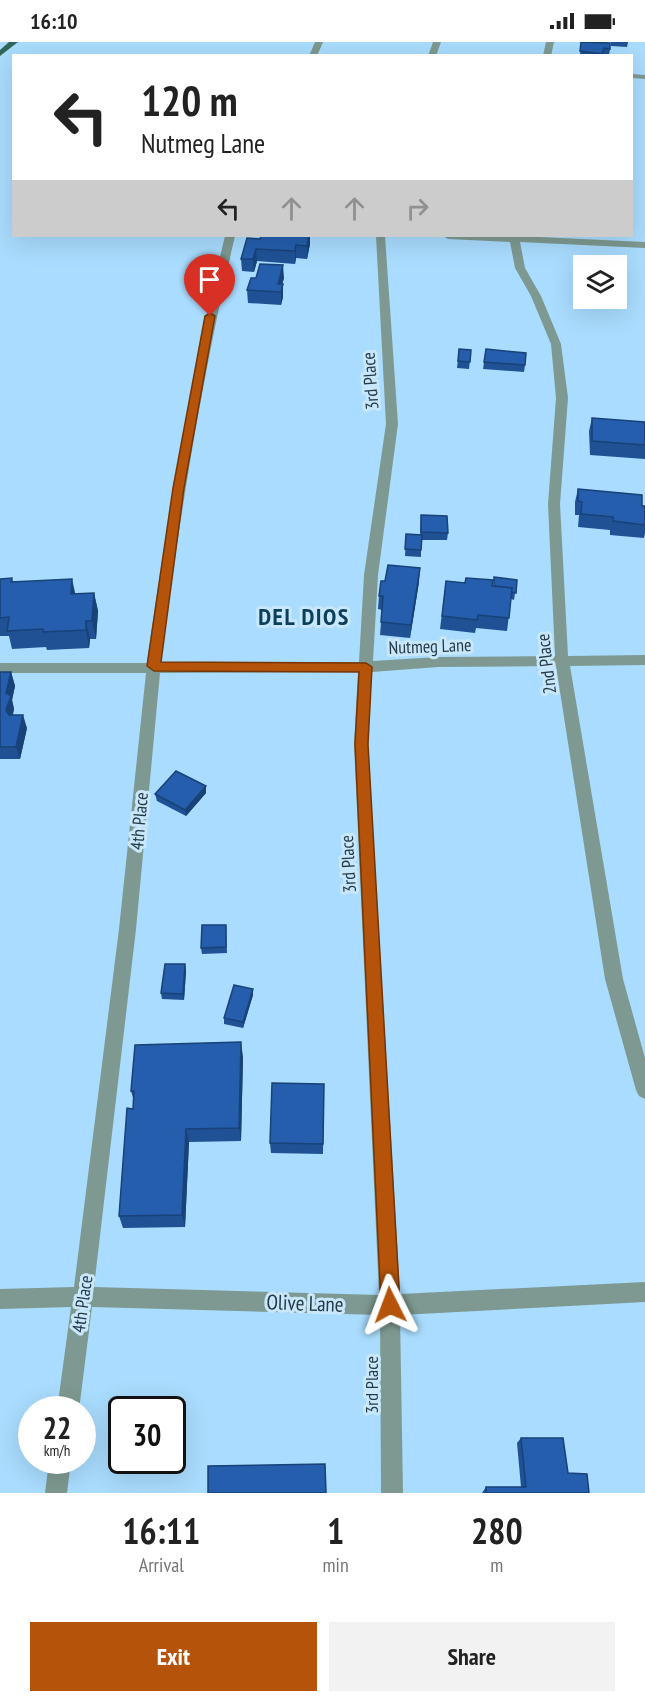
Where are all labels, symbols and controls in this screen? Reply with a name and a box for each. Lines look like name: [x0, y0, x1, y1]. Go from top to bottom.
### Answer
text: 16:10: [30, 7, 78, 35]
text: 120 m: [141, 73, 238, 128]
icon: left: [42, 78, 120, 156]
text: Nutmeg Lane: [141, 126, 265, 160]
icon: left: [212, 192, 245, 225]
icon: ahead: [275, 192, 308, 225]
icon: ahead: [338, 192, 371, 225]
icon: right: [401, 192, 434, 225]
pin: [184, 254, 235, 316]
map controls: [573, 255, 627, 309]
button: layers: [573, 255, 627, 309]
icon: arrive: [193, 263, 226, 296]
street label: 3rd Place: [357, 351, 383, 411]
district label: DEL DIOS: [258, 601, 350, 632]
street label: 2nd Place: [531, 632, 561, 696]
street label: Nutmeg Lane: [388, 633, 472, 659]
street label: 4th Place: [125, 791, 153, 851]
street label: 3rd Place: [335, 835, 361, 893]
position arrow: [358, 1273, 422, 1337]
street label: 4th Place: [67, 1274, 97, 1334]
street label: Olive Lane: [266, 1288, 344, 1318]
street label: 3rd Place: [360, 1356, 383, 1414]
speed limit sign: 30: [108, 1396, 186, 1474]
text: 22: [43, 1408, 71, 1447]
text: km/h: [44, 1441, 70, 1460]
text: 16:11: [122, 1507, 200, 1554]
text: 1: [327, 1507, 344, 1554]
text: 280: [471, 1507, 523, 1554]
text: Arrival: [139, 1552, 184, 1578]
text: min: [323, 1552, 349, 1578]
text: m: [490, 1552, 503, 1578]
button: Exit: [30, 1622, 317, 1691]
button: Share: [329, 1622, 615, 1691]

